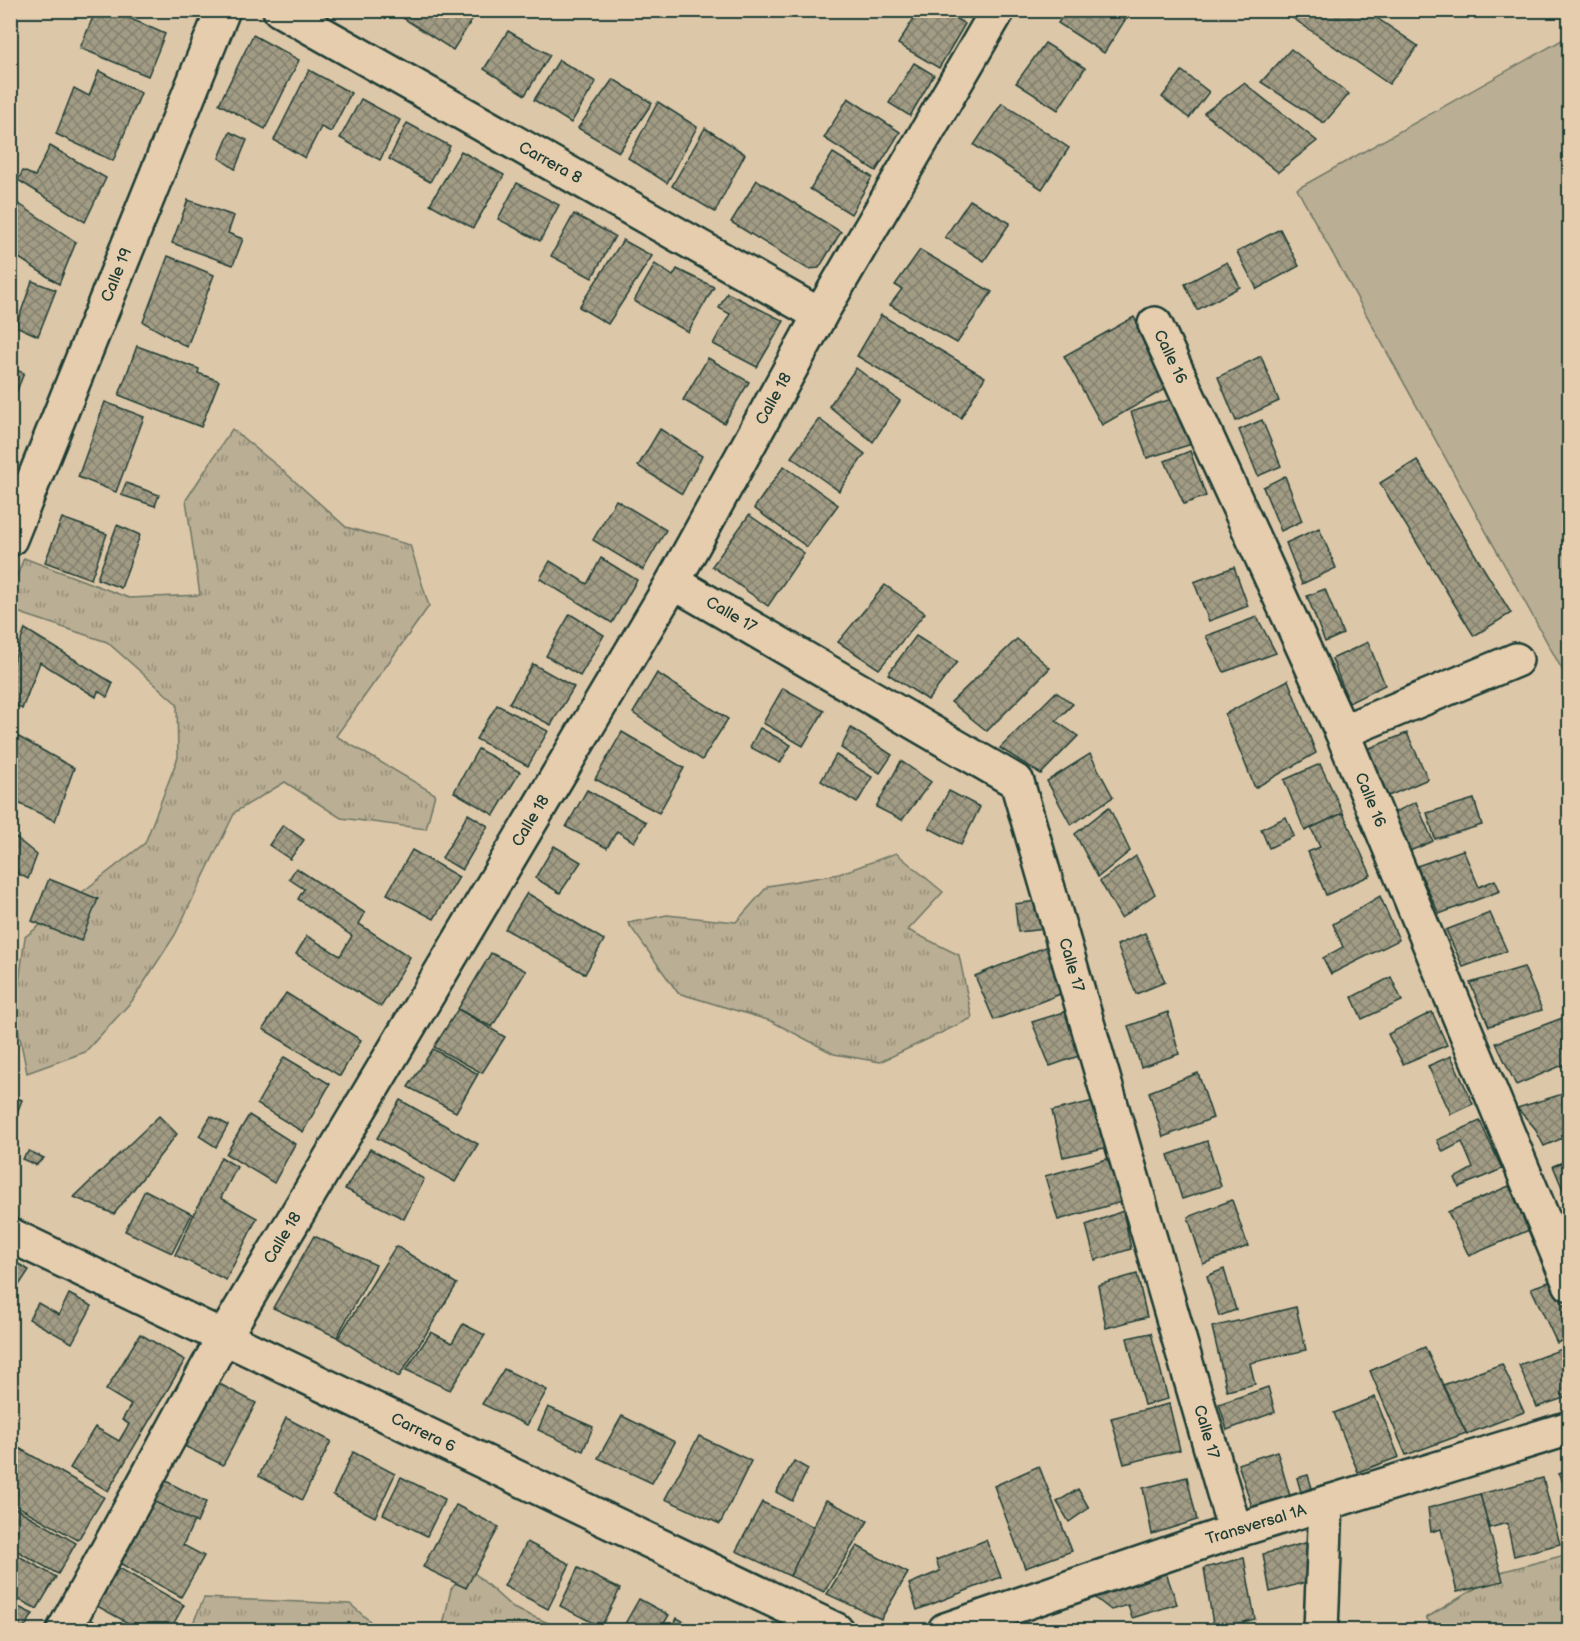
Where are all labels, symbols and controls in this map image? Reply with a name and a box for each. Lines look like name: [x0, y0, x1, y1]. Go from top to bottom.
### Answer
street label: Carrera 8: [515, 138, 585, 188]
street label: Calle 19: [98, 245, 136, 305]
street label: Calle 16: [1149, 327, 1191, 387]
street label: Calle 18: [752, 370, 796, 428]
street label: Calle 17: [702, 593, 760, 637]
street label: Calle 16: [1350, 770, 1390, 830]
street label: Calle 18: [508, 792, 554, 850]
street label: Calle 17: [1054, 936, 1088, 994]
street label: Calle 18: [260, 1209, 306, 1267]
street label: Calle 17: [1189, 1403, 1223, 1461]
street label: Carrera 6: [387, 1409, 459, 1457]
street label: Transversal 1A: [1204, 1501, 1309, 1549]

